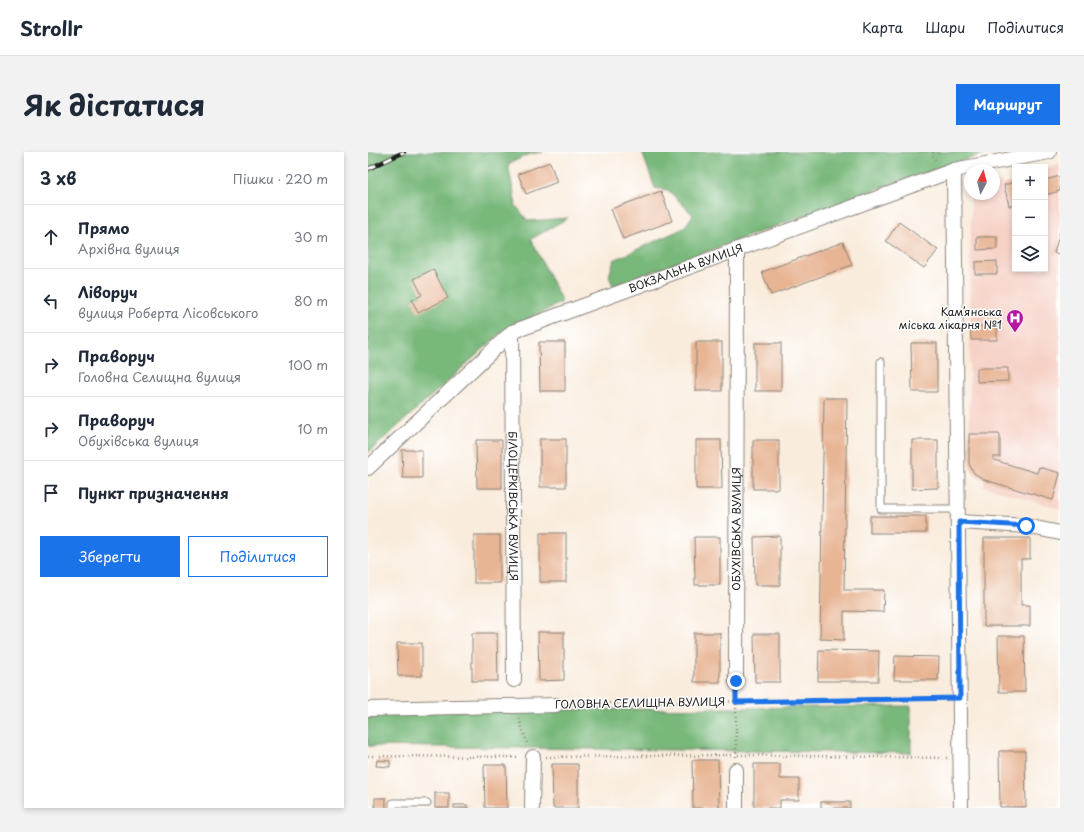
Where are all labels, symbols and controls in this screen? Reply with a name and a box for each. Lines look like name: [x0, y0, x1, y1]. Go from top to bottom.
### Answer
text: Strollr: [20, 14, 83, 42]
text: Карта: [862, 17, 903, 38]
text: Шари: [925, 17, 965, 38]
text: Поділитися: [987, 17, 1064, 38]
text: Як дістатися: [24, 83, 205, 126]
button: Маршрут: [956, 84, 1060, 125]
north arrow: [964, 164, 1000, 200]
map controls: [1012, 164, 1048, 272]
button: +: [1012, 164, 1048, 200]
text: 3 хв: [40, 165, 76, 191]
text: Пішки · 220 m: [233, 169, 328, 188]
button: −: [1012, 200, 1048, 236]
text: Прямо: [78, 216, 129, 239]
icon: ahead: [40, 226, 62, 248]
text: 30 m: [294, 227, 328, 246]
button: layers: [1012, 236, 1048, 272]
text: Архівна вулиця: [78, 239, 180, 258]
street label: ВОКЗАЛЬНА ВУЛИЦЯ: [626, 239, 745, 297]
text: Ліворуч: [78, 280, 138, 303]
icon: left: [40, 290, 62, 312]
text: 80 m: [294, 291, 328, 310]
text: вулиця Роберта Лісовського: [78, 303, 258, 322]
place label: Кам’янська міська лікарня №1: [899, 303, 1002, 333]
hospital icon: Кам’янська міська лікарня №1: [1005, 308, 1025, 333]
text: Праворуч: [78, 344, 155, 367]
icon: right: [40, 354, 62, 376]
text: 100 m: [288, 355, 328, 374]
text: Головна Селищна вулиця: [78, 367, 241, 386]
text: Праворуч: [78, 408, 155, 431]
icon: right: [40, 418, 62, 440]
text: 10 m: [298, 419, 328, 438]
text: Обухівська вулиця: [78, 431, 199, 450]
street label: БІЛОЦЕРКІВСЬКА ВУЛИЦЯ: [505, 431, 522, 581]
street label: ОБУХІВСЬКА ВУЛИЦЯ: [727, 467, 744, 591]
text: Пункт призначення: [78, 481, 229, 504]
icon: arrive: [40, 482, 62, 504]
route start: [1017, 517, 1035, 535]
button: Зберегти: [40, 536, 180, 577]
button: Поділитися: [188, 536, 328, 577]
route end: [727, 672, 745, 690]
street label: ГОЛОВНА СЕЛИЩНА ВУЛИЦЯ: [555, 693, 725, 712]

